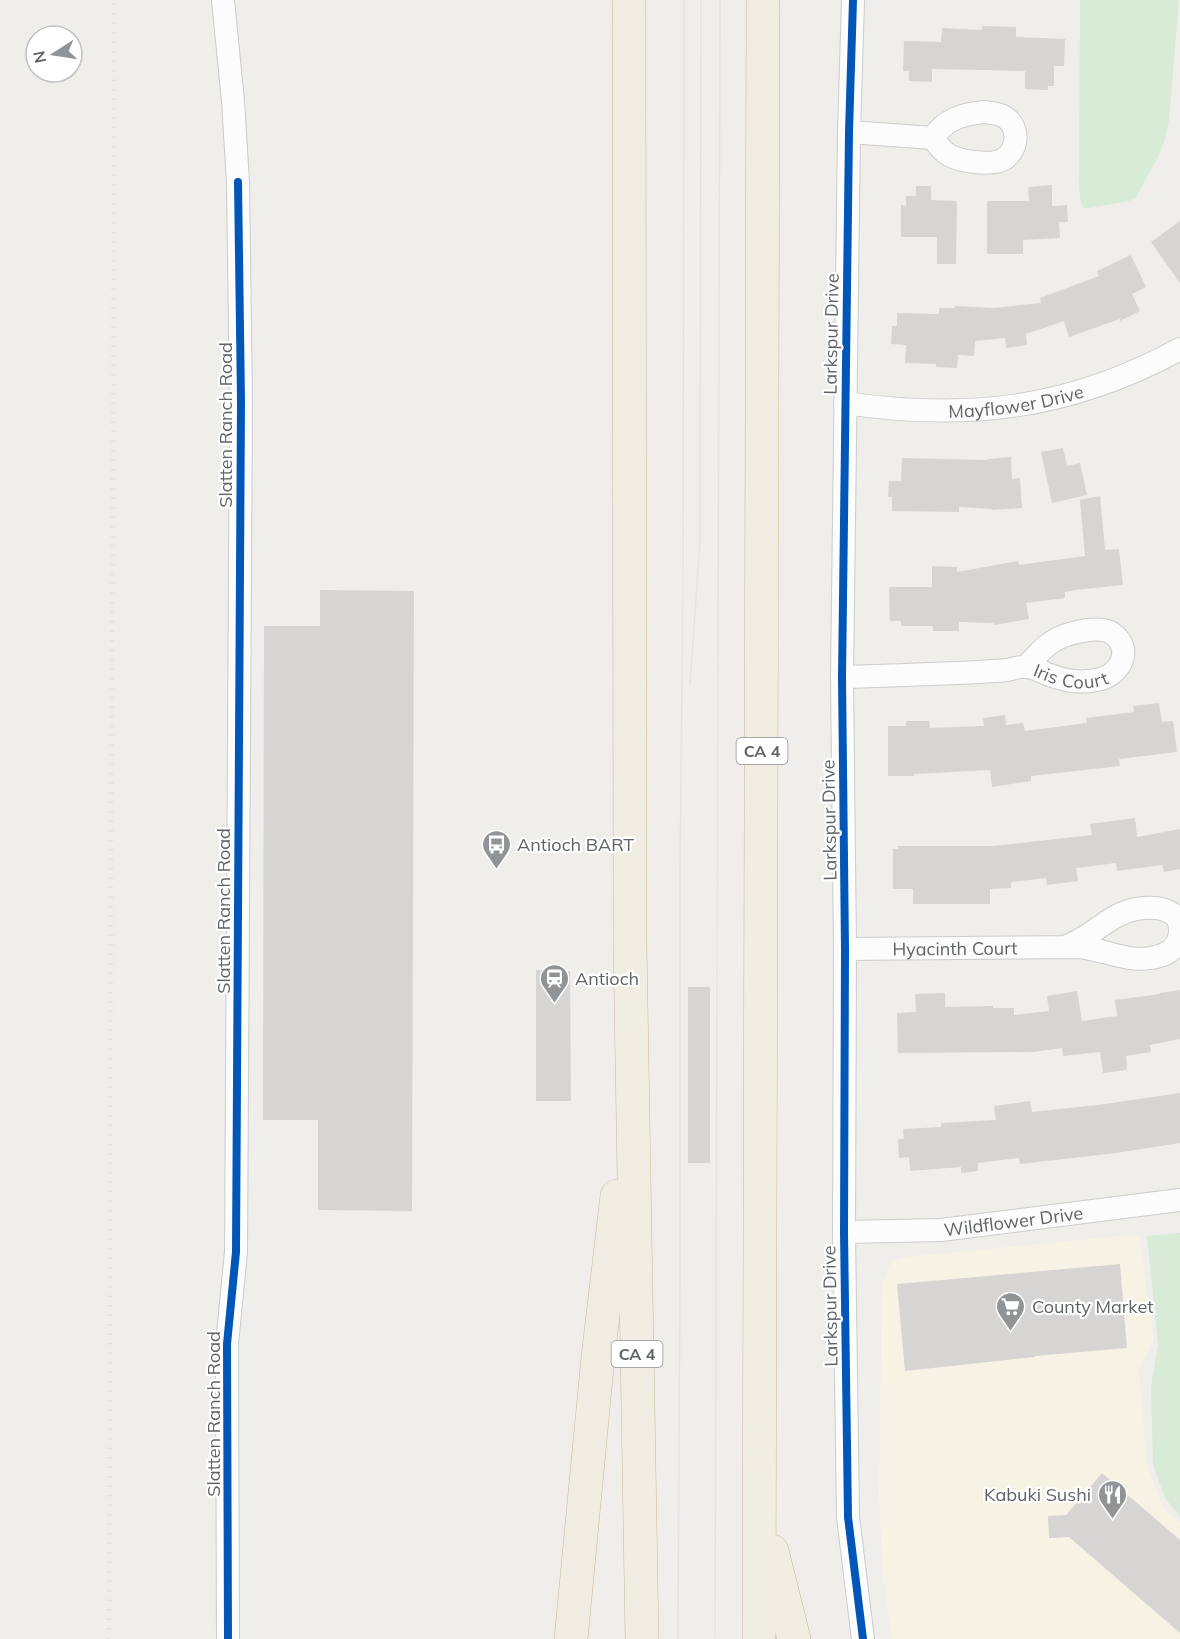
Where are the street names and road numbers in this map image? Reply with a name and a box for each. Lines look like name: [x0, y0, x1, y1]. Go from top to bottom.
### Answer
street label: Larkspur Drive: [818, 273, 844, 395]
street label: Slatten Ranch Road: [214, 342, 237, 508]
street label: Mayflower Drive: [948, 379, 1086, 422]
street label: Iris Court: [1031, 658, 1111, 693]
road number: CA 4: [736, 738, 788, 764]
street label: Larkspur Drive: [816, 759, 842, 881]
street label: Slatten Ranch Road: [212, 828, 235, 994]
street label: Hyacinth Court: [892, 936, 1018, 960]
street label: Wildflower Drive: [942, 1201, 1084, 1241]
street label: Larkspur Drive: [817, 1245, 843, 1367]
street label: Slatten Ranch Road: [202, 1331, 225, 1497]
road number: CA 4: [612, 1341, 662, 1367]

